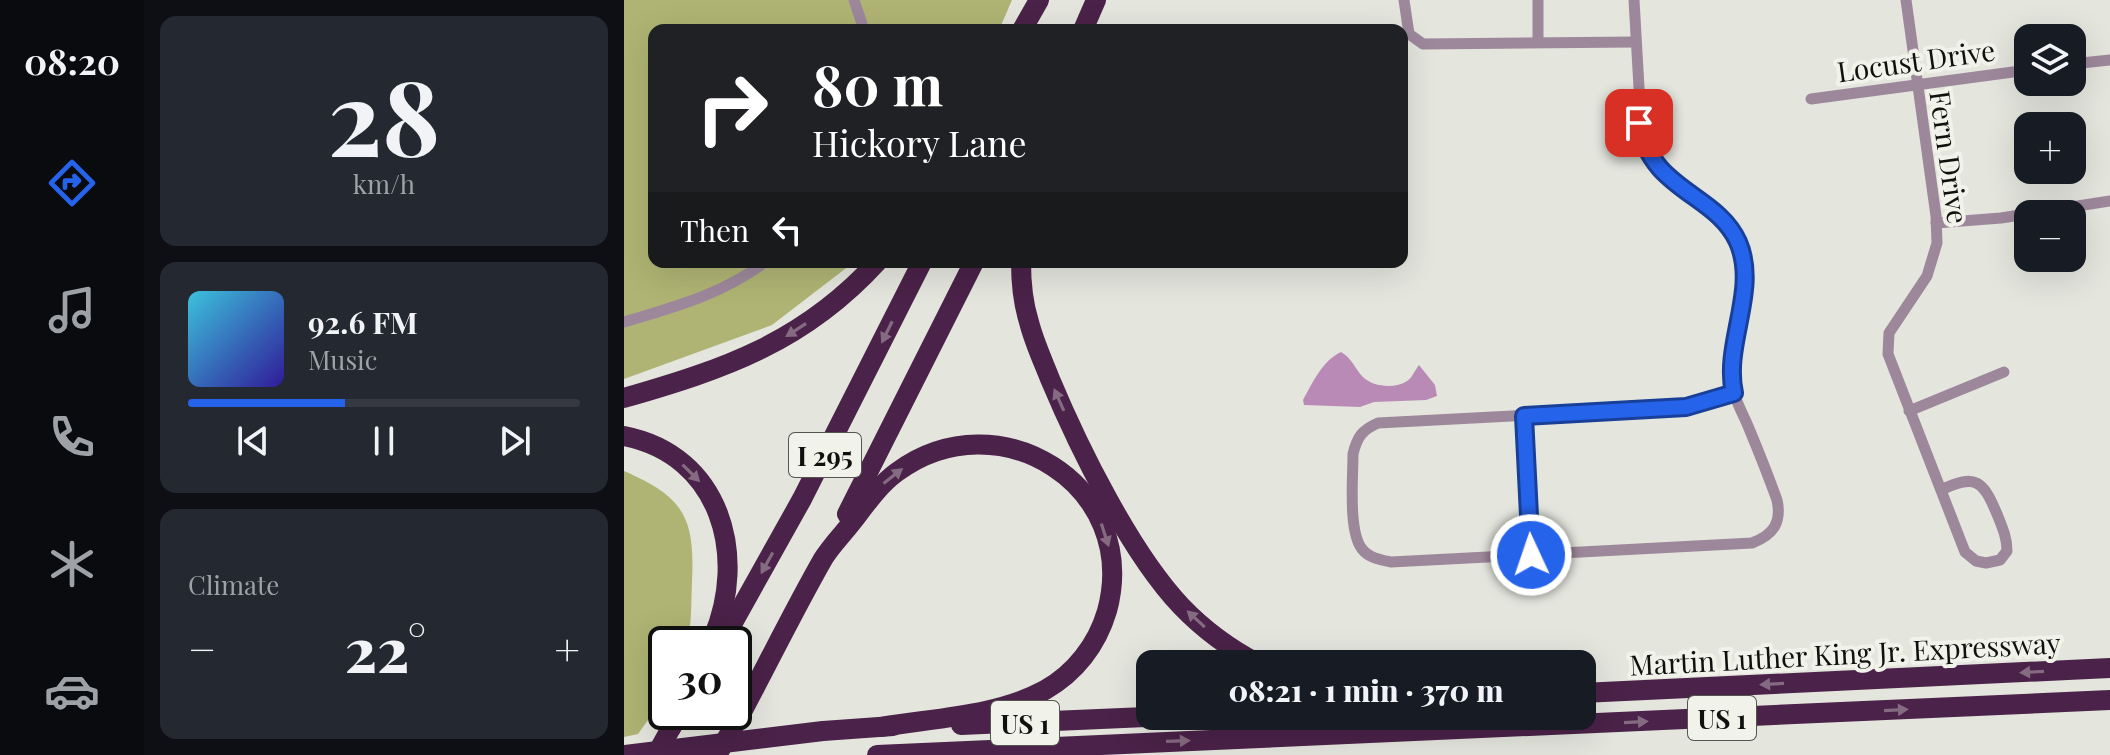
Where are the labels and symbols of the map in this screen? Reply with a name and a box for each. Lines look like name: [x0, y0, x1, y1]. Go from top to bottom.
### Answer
street label: Locust Drive: [1835, 31, 1997, 89]
street label: Fern Drive: [1922, 88, 1978, 226]
pin: [1605, 89, 1673, 157]
one-way arrow: [880, 320, 894, 344]
one-way arrow: [785, 322, 807, 337]
one-way arrow: [1053, 388, 1066, 412]
road number: I 295: [789, 433, 861, 477]
one-way arrow: [681, 463, 700, 482]
one-way arrow: [883, 467, 904, 484]
position arrow: [1489, 513, 1573, 597]
one-way arrow: [1099, 523, 1111, 547]
one-way arrow: [761, 551, 774, 574]
one-way arrow: [1186, 611, 1205, 629]
street label: Martin Luther King Jr. Expressway: [1628, 623, 2062, 683]
speed limit sign: 30: [648, 626, 752, 730]
one-way arrow: [2019, 666, 2044, 679]
one-way arrow: [1759, 678, 1784, 691]
road number: US 1: [1688, 696, 1756, 740]
road number: US 1: [991, 701, 1059, 745]
one-way arrow: [1884, 703, 1909, 716]
one-way arrow: [1624, 716, 1649, 729]
one-way arrow: [1166, 734, 1191, 747]

